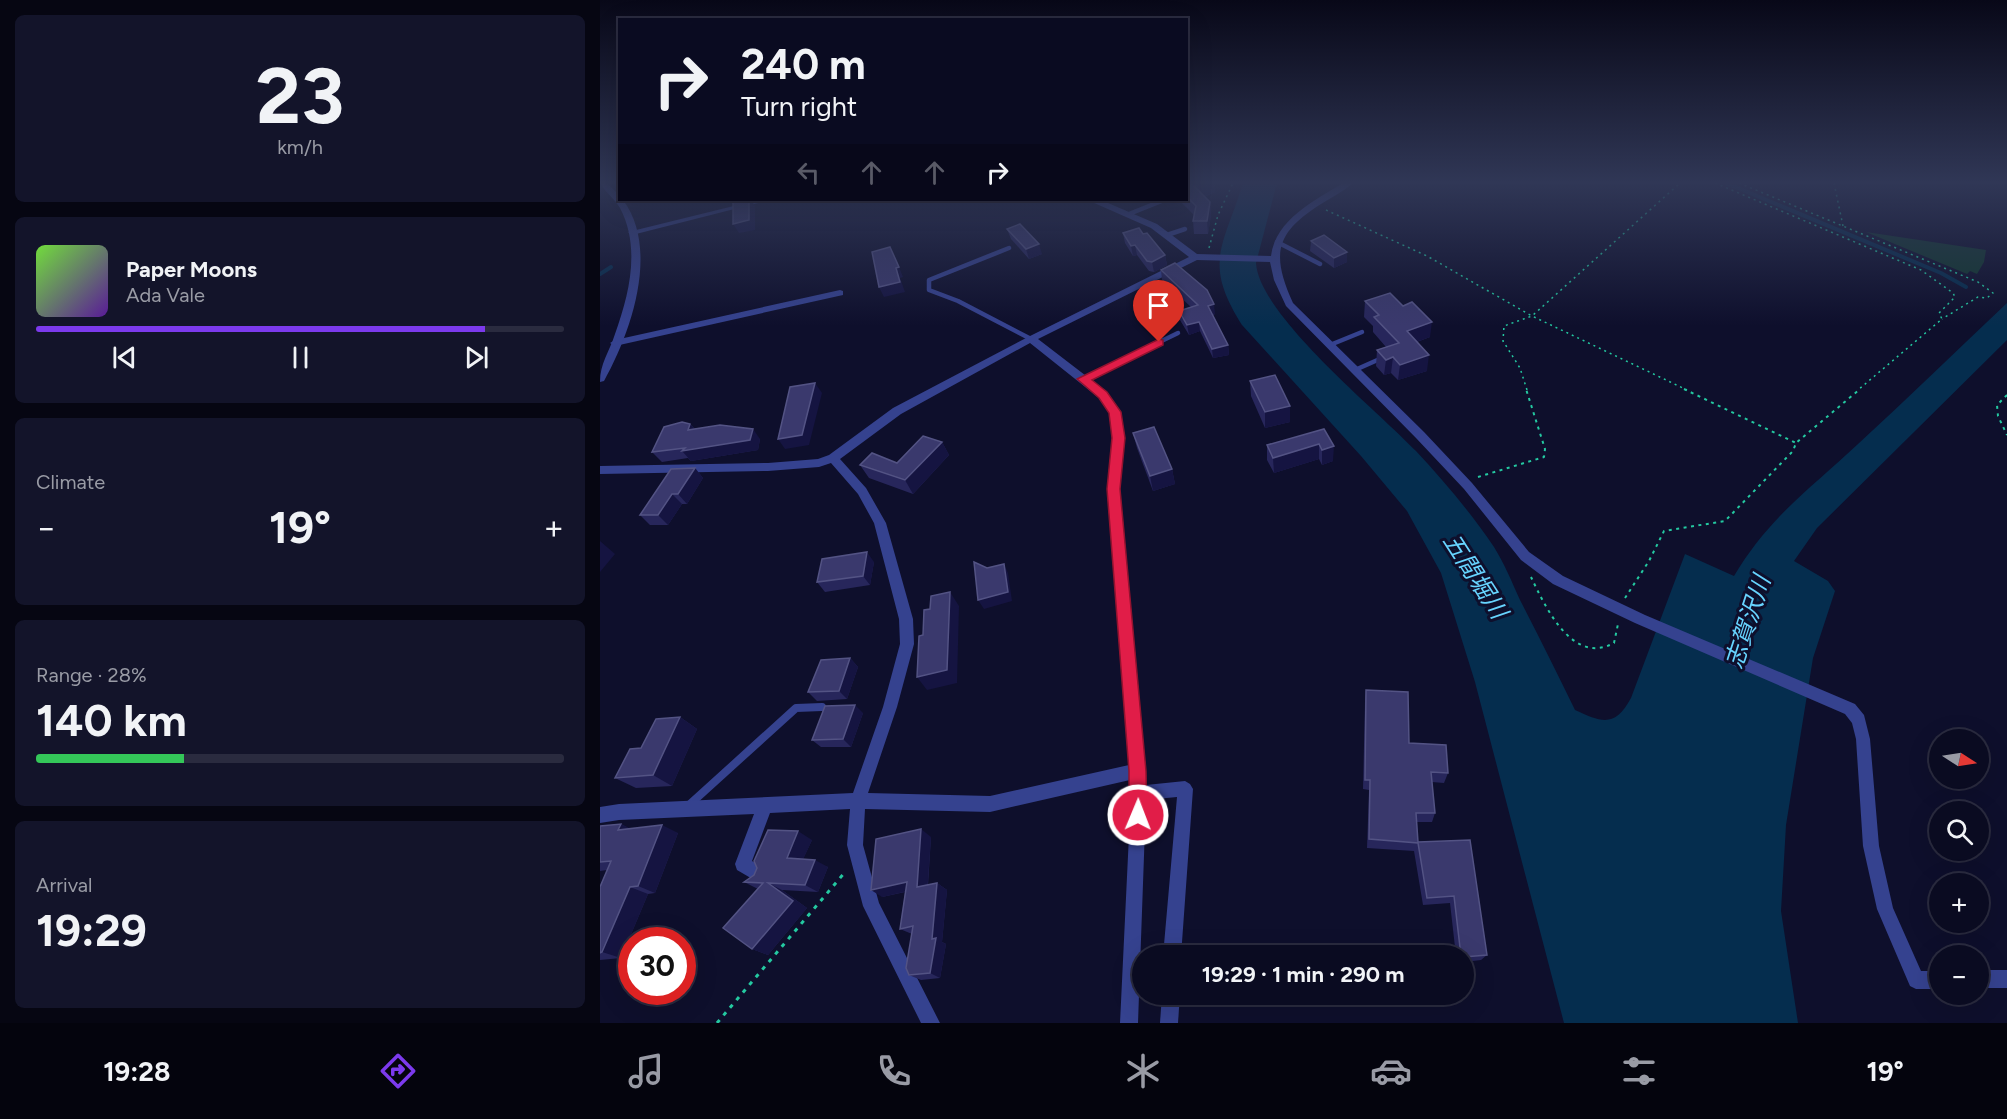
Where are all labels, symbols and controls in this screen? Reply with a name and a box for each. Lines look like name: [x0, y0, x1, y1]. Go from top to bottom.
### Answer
text: 240 m: [741, 39, 866, 90]
icon: right: [642, 42, 720, 120]
text: 23: [256, 49, 344, 143]
text: Turn right: [741, 90, 857, 123]
text: km/h: [277, 135, 323, 159]
icon: left: [792, 156, 825, 189]
icon: ahead: [855, 156, 888, 189]
icon: ahead: [918, 156, 951, 189]
icon: right: [981, 156, 1014, 189]
text: Paper Moons: [126, 256, 257, 283]
pin: [1133, 280, 1184, 342]
text: Ada Vale: [126, 283, 205, 307]
icon: arrive: [1142, 289, 1175, 322]
icon: previous: [108, 341, 141, 374]
icon: pause: [284, 341, 317, 374]
icon: next: [460, 341, 493, 374]
text: Climate: [36, 470, 105, 494]
text: 19°: [269, 500, 331, 554]
text: −: [36, 508, 57, 547]
text: +: [543, 508, 564, 547]
water label: 五間堀川: [1437, 528, 1515, 626]
water label: 志賀沢川: [1719, 569, 1777, 672]
text: Range · 28%: [36, 663, 147, 687]
text: 140 km: [36, 693, 187, 747]
north arrow: [1929, 729, 1989, 789]
map controls: [1929, 729, 1989, 1005]
position arrow: [1106, 783, 1170, 847]
button: search: [1929, 801, 1989, 861]
text: Arrival: [36, 873, 92, 897]
button: +: [1929, 873, 1989, 933]
text: 19:29: [36, 903, 147, 957]
speed limit sign: 30: [618, 927, 696, 1005]
button: −: [1929, 945, 1989, 1005]
text: 19:29 · 1 min · 290 m: [1202, 961, 1404, 988]
icon: directions: [377, 1050, 419, 1092]
icon: music: [625, 1050, 667, 1092]
icon: phone: [873, 1050, 915, 1092]
icon: climate: [1122, 1050, 1164, 1092]
icon: car: [1370, 1050, 1412, 1092]
icon: filters: [1618, 1050, 1660, 1092]
text: 19:28: [103, 1055, 170, 1088]
text: 19°: [1867, 1055, 1904, 1088]

